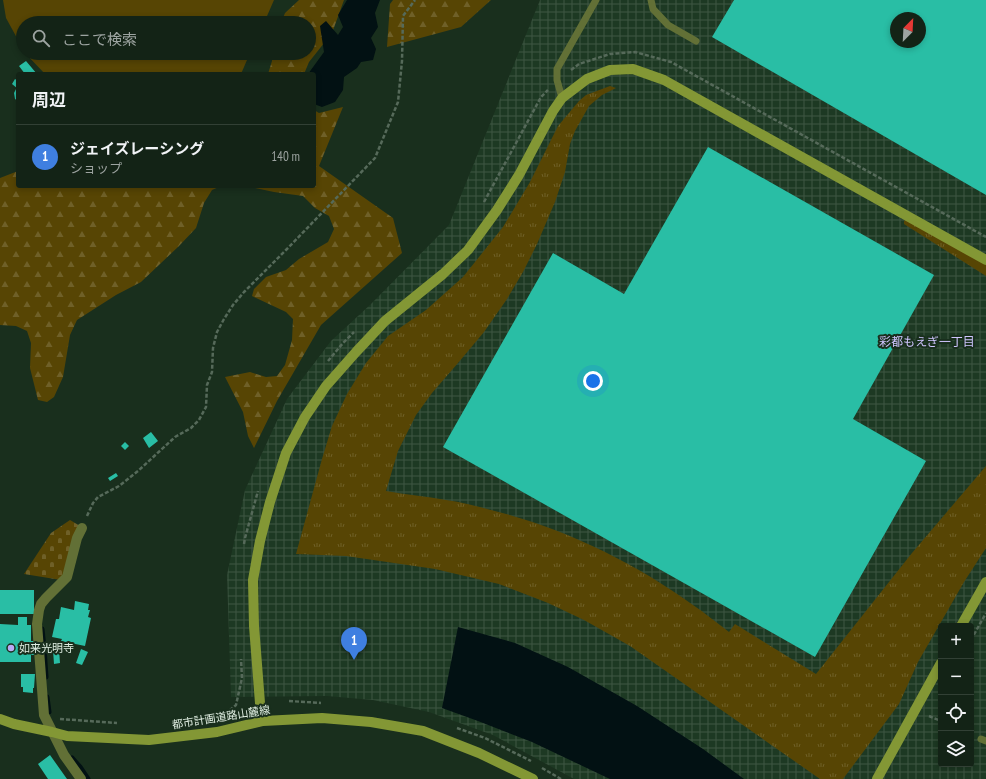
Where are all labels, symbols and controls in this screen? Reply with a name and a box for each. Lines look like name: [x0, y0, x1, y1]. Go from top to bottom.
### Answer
north arrow: [890, 12, 926, 48]
search box: [16, 16, 316, 60]
icon: search: [30, 27, 52, 49]
text: ここで検索: [62, 30, 137, 49]
text: 周辺: [32, 89, 66, 111]
text: ジェイズレーシング: [70, 139, 204, 158]
text: 1: [42, 148, 48, 165]
text: 140 m: [271, 148, 300, 165]
text: ショップ: [70, 160, 122, 177]
district label: 彩都もえぎ一丁目: [879, 334, 975, 349]
your location: [583, 371, 603, 391]
map controls: [938, 623, 974, 767]
button: +: [938, 623, 974, 659]
pin: 1: [341, 627, 367, 660]
place label: 如来光明寺: [19, 641, 74, 655]
marker: 如来光明寺: [6, 643, 16, 653]
button: −: [938, 659, 974, 695]
button: locate: [938, 695, 974, 731]
street label: 都市計画道路山麓線: [171, 702, 271, 732]
button: layers: [938, 731, 974, 767]

